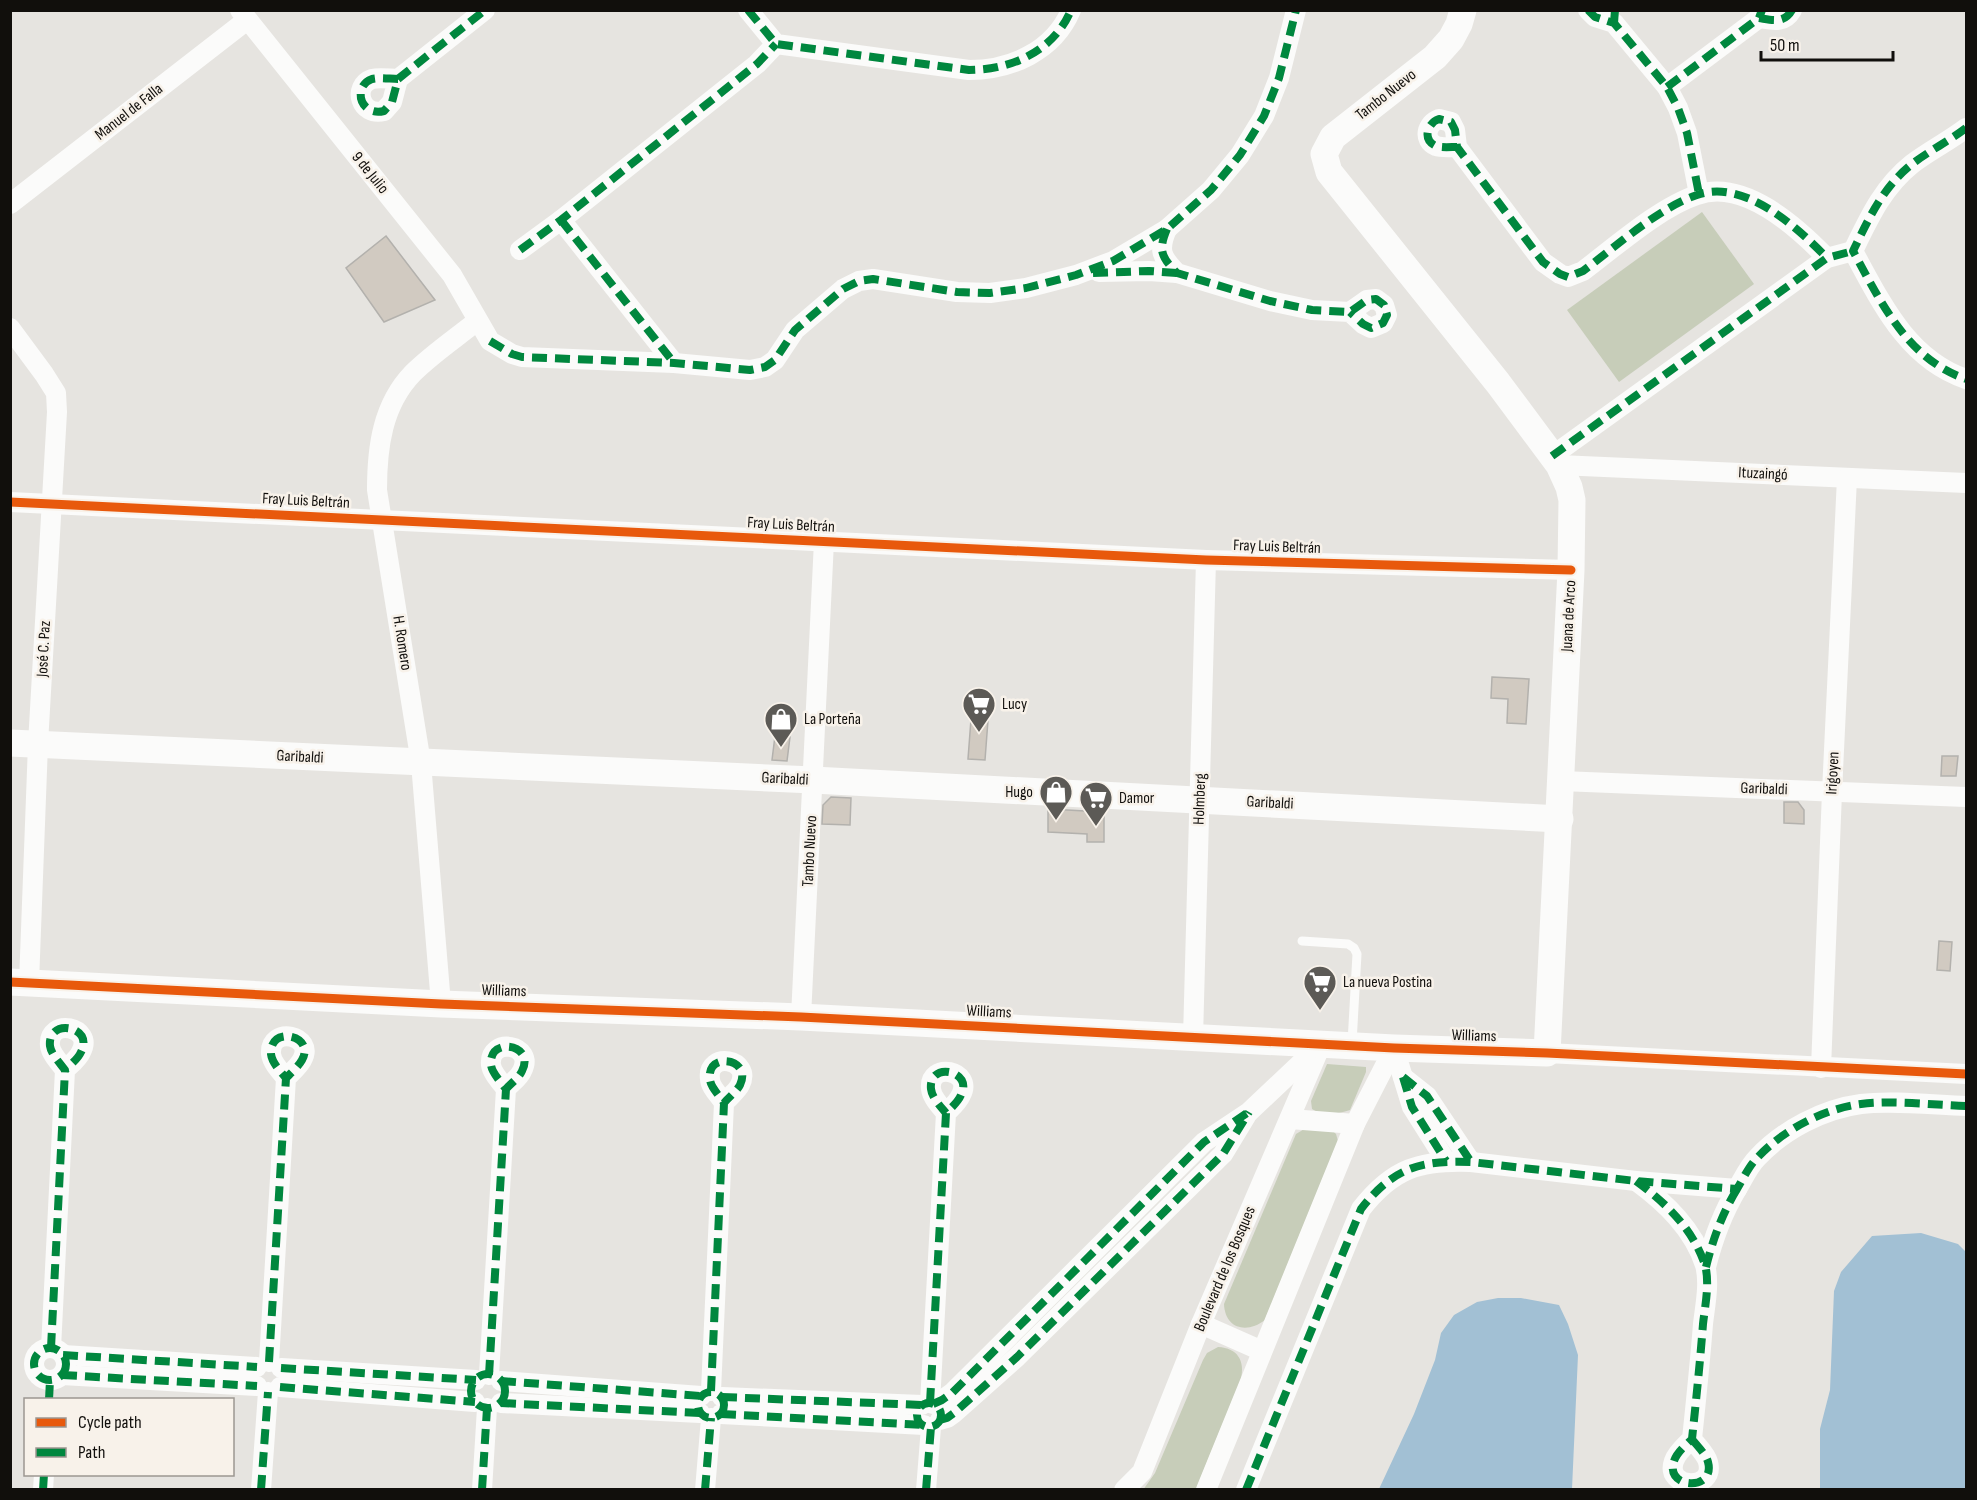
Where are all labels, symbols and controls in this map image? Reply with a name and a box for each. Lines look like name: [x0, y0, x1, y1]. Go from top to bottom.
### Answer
scale bar: [1761, 24, 1893, 62]
text: 50 m: [1770, 35, 1800, 56]
street label: Tambo Nuevo: [1352, 65, 1420, 125]
street label: Manuel de Falla: [91, 80, 167, 144]
street label: 9 de Julio: [347, 148, 393, 198]
street label: Ituzaingó: [1738, 463, 1788, 485]
street label: Fray Luis Beltrán: [262, 489, 350, 513]
street label: Fray Luis Beltrán: [747, 513, 835, 537]
street label: Fray Luis Beltrán: [1233, 536, 1321, 558]
street label: Juana de Arco: [1558, 580, 1580, 653]
street label: H. Romero: [388, 614, 416, 672]
street label: José C. Paz: [33, 620, 55, 679]
supermarket icon: Lucy: [961, 686, 997, 733]
place label: Lucy: [1002, 695, 1027, 714]
shop icon: La Porteña: [763, 701, 799, 748]
place label: La Porteña: [804, 710, 861, 729]
street label: Garibaldi: [276, 746, 324, 768]
street label: Irigoyen: [1822, 751, 1844, 795]
street label: Garibaldi: [761, 768, 809, 790]
street label: Holmberg: [1190, 773, 1210, 825]
shop icon: Hugo: [1038, 774, 1074, 821]
street label: Garibaldi: [1740, 779, 1788, 799]
supermarket icon: Damor: [1078, 780, 1114, 827]
place label: Hugo: [1005, 783, 1033, 802]
place label: Damor: [1119, 789, 1155, 808]
street label: Garibaldi: [1246, 792, 1294, 814]
street label: Tambo Nuevo: [799, 815, 821, 887]
supermarket icon: La nueva Postina: [1302, 964, 1338, 1011]
place label: La nueva Postina: [1343, 973, 1432, 992]
street label: Williams: [481, 981, 527, 1001]
street label: Williams: [966, 1001, 1012, 1023]
street label: Williams: [1451, 1026, 1497, 1046]
street label: Boulevard de los Bosques: [1190, 1203, 1260, 1334]
legend: [24, 1398, 234, 1476]
text: Cycle path: [78, 1412, 142, 1433]
text: Path: [78, 1442, 106, 1463]

